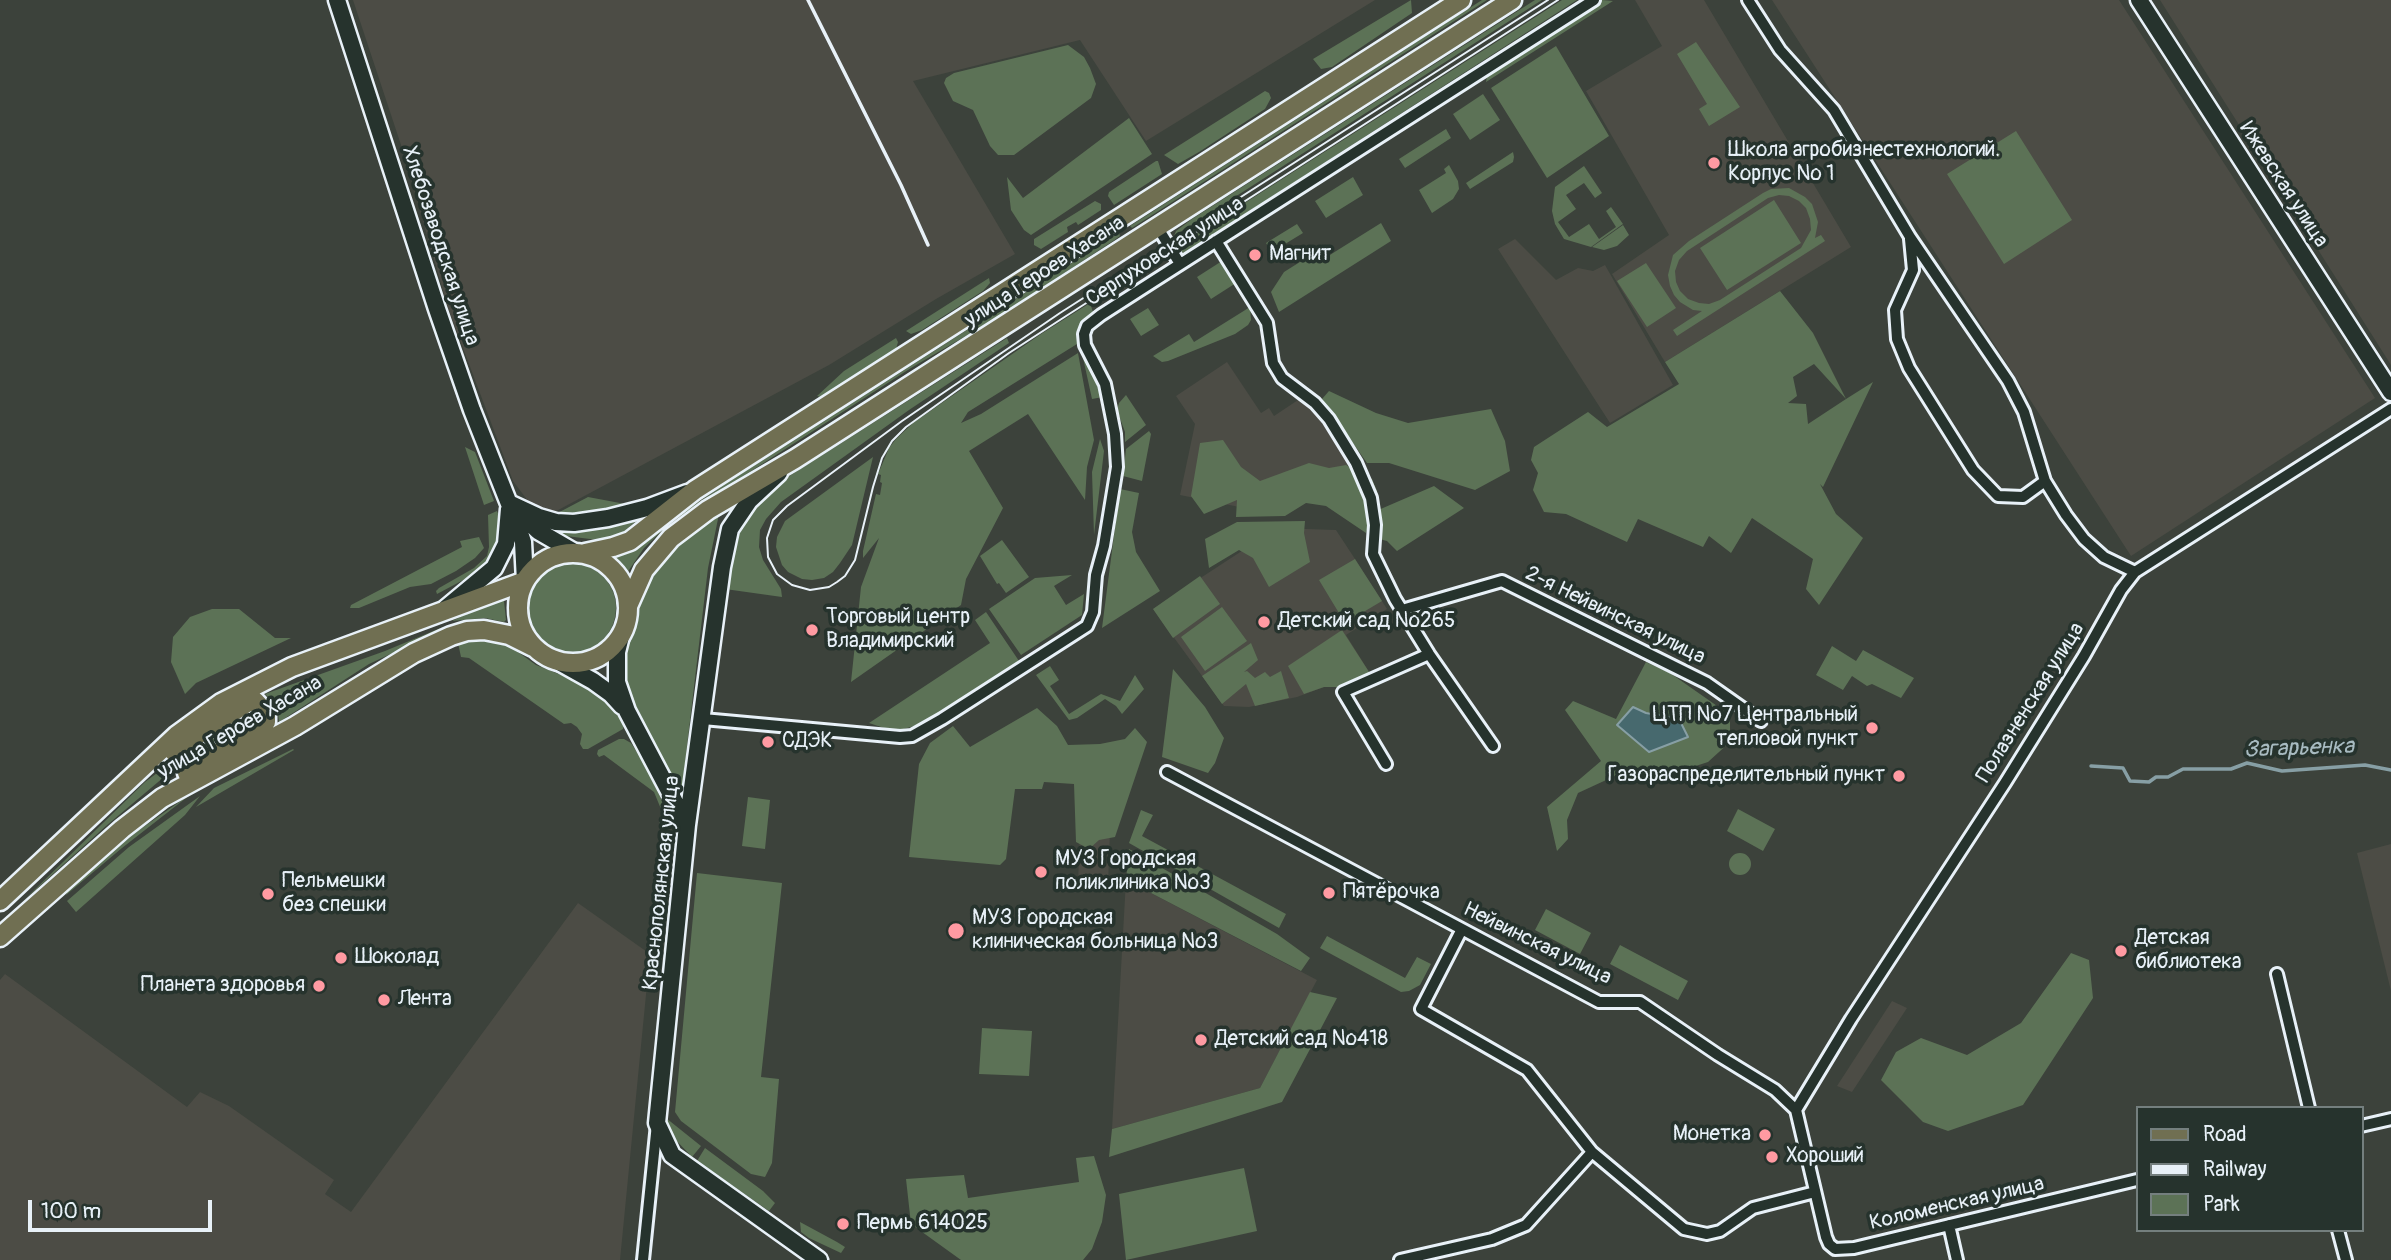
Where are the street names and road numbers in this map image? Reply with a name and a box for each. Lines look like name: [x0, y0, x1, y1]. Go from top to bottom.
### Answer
street label: Ижевская улица: [2233, 117, 2333, 253]
street label: Хлебозаводская улица: [396, 143, 484, 349]
street label: Серпуховская улица: [1081, 192, 1249, 312]
street label: улица Героев Хасана: [960, 211, 1130, 333]
street label: 2-я Нейвинская улица: [1521, 562, 1709, 670]
street label: Полазненская улица: [1972, 618, 2090, 788]
street label: улица Героев Хасана: [153, 671, 327, 785]
street label: Краснополянская улица: [638, 775, 686, 991]
street label: Нейвинская улица: [1459, 897, 1615, 991]
street label: Коломенская улица: [1867, 1172, 2047, 1236]

